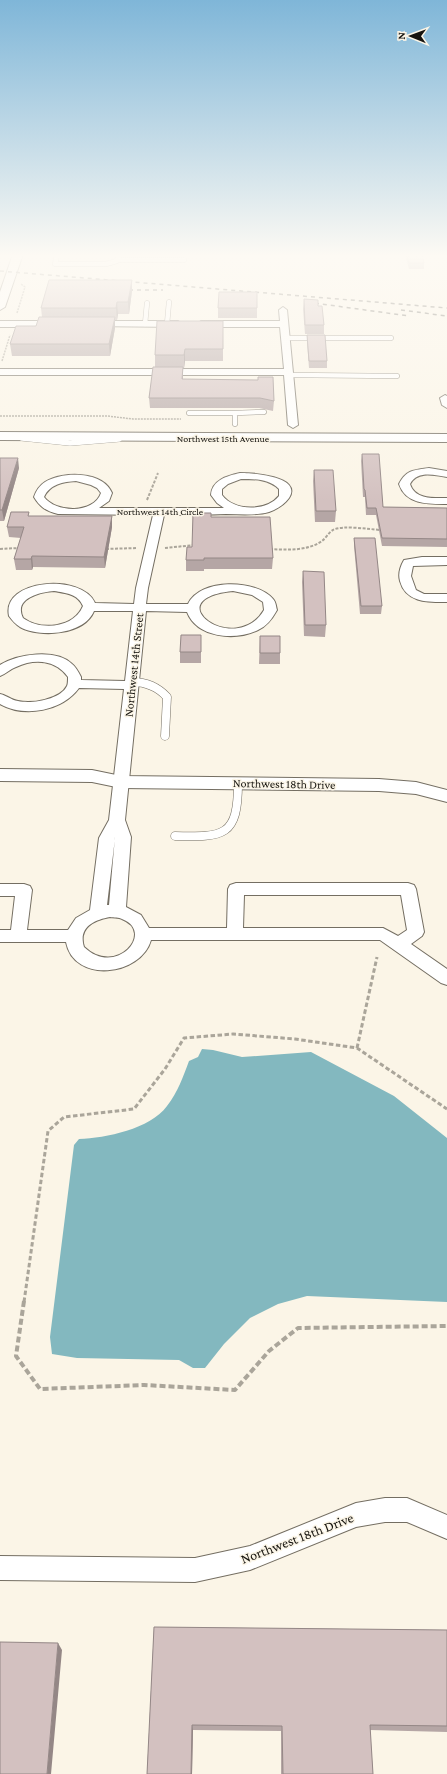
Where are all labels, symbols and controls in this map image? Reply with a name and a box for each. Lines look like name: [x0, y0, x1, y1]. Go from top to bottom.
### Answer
north arrow: [391, 16, 431, 56]
text: N: [395, 31, 407, 40]
street label: Northwest 15th Avenue: [177, 433, 270, 444]
street label: Northwest 14th Circle: [117, 506, 204, 517]
street label: Northwest 14th Street: [122, 611, 147, 718]
street label: Northwest 18th Drive: [233, 776, 335, 792]
street label: Northwest 18th Drive: [238, 1509, 356, 1567]

